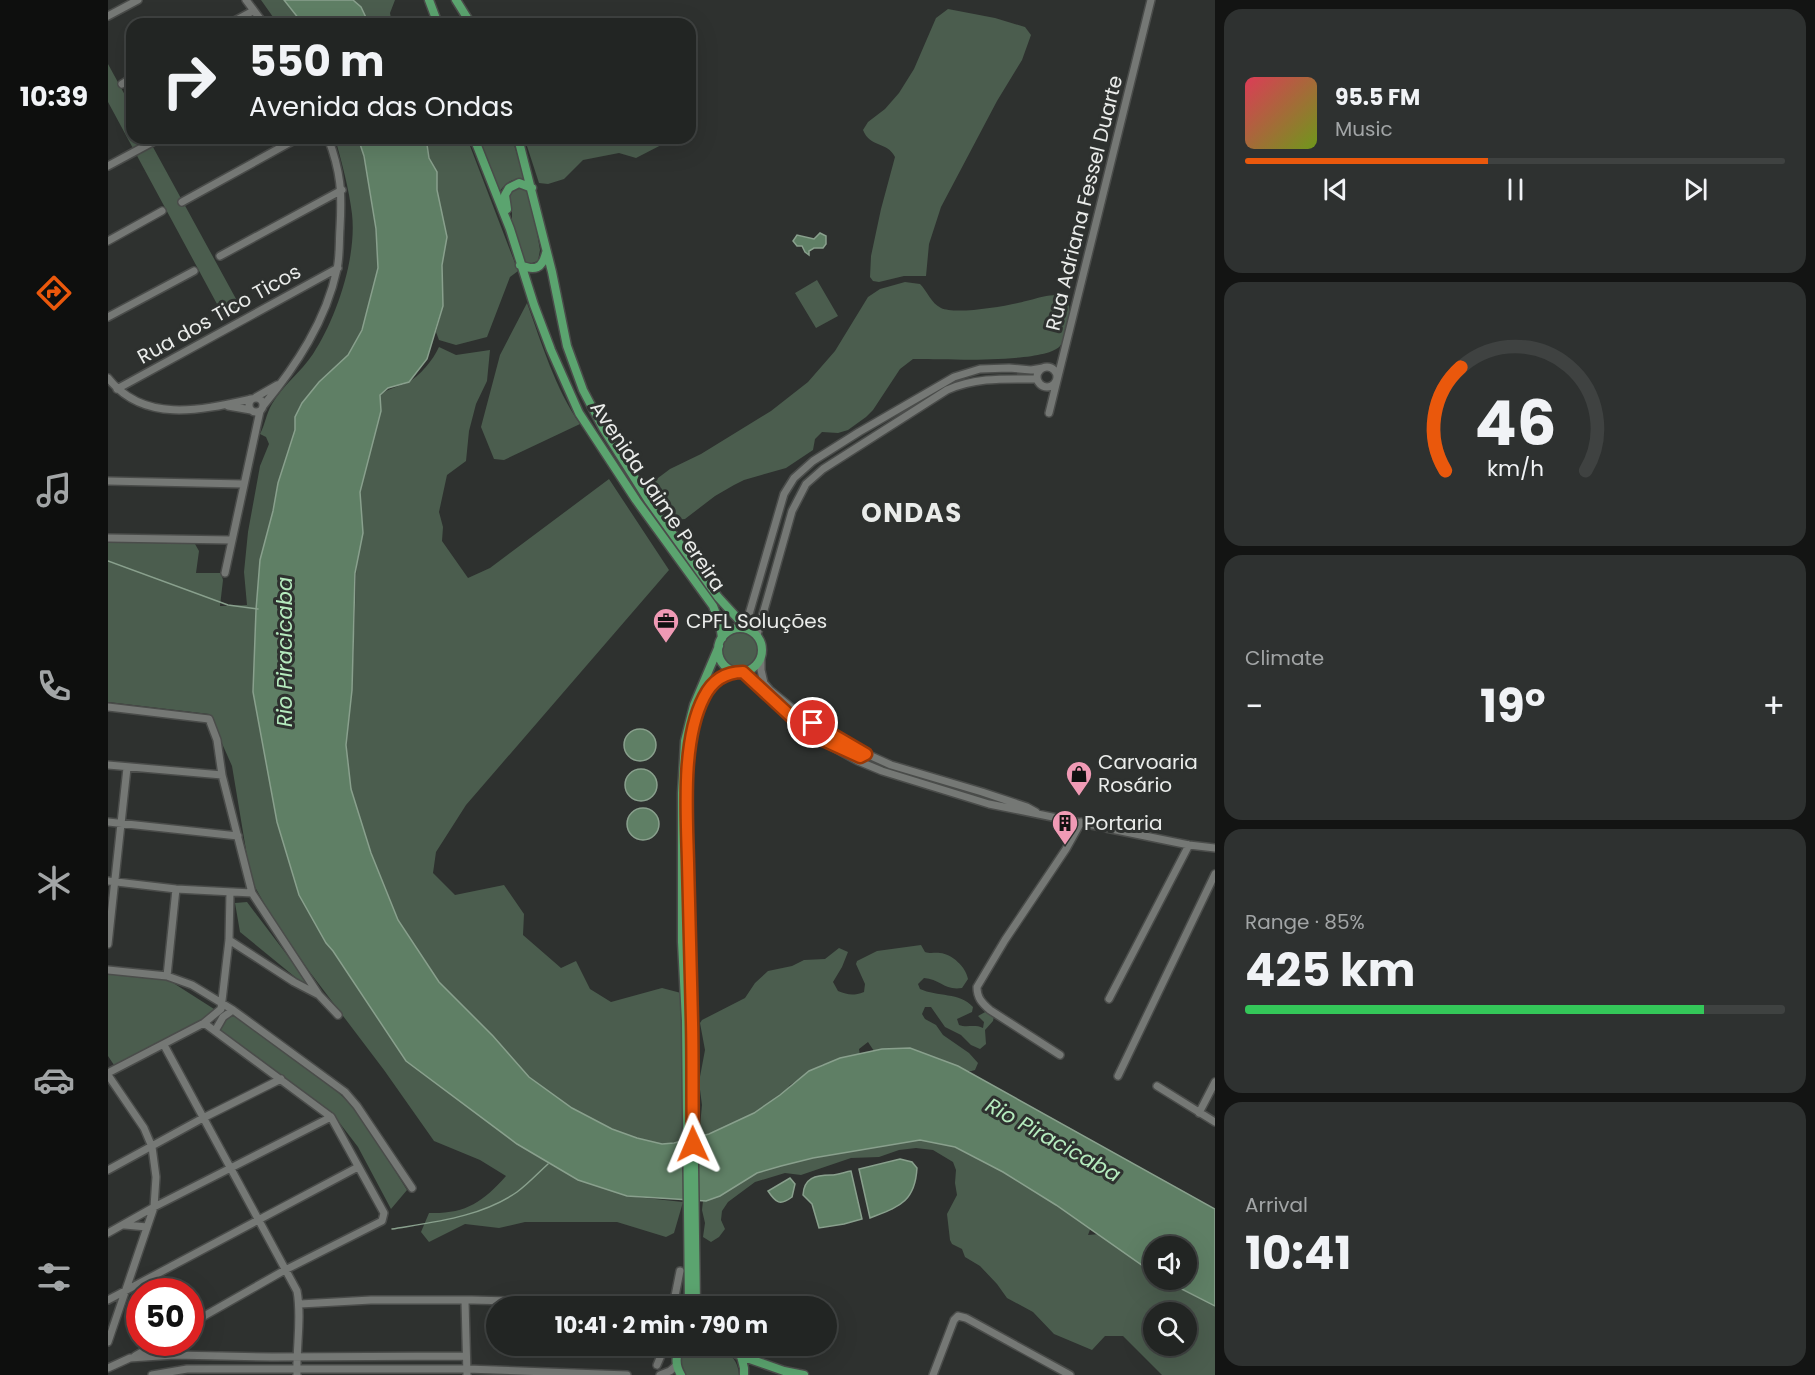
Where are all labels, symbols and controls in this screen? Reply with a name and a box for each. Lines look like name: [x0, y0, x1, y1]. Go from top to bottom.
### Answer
text: 550 m: [249, 32, 384, 91]
icon: right: [150, 42, 228, 120]
street label: Rua Adriana Fessel Duarte: [1039, 73, 1129, 333]
text: 10:39: [20, 78, 88, 115]
text: 95.5 FM: [1335, 82, 1420, 113]
text: Avenida das Ondas: [249, 88, 514, 125]
text: Music: [1335, 115, 1393, 143]
icon: previous: [1319, 173, 1352, 206]
icon: pause: [1499, 173, 1532, 206]
icon: next: [1679, 173, 1712, 206]
street label: Rua dos Tico Ticos: [132, 257, 306, 371]
icon: directions: [33, 272, 75, 314]
text: 46: [1474, 379, 1556, 467]
street label: Avenida Jaime Pereira: [584, 395, 732, 597]
text: km/h: [1486, 454, 1544, 485]
icon: music: [33, 469, 75, 511]
district label: ONDAS: [861, 495, 963, 531]
water label: Rio Piracicaba: [270, 577, 299, 727]
office icon: CPFL Soluções: [651, 606, 681, 644]
place label: CPFL Soluções: [686, 607, 827, 635]
text: Climate: [1245, 644, 1324, 672]
icon: phone: [33, 665, 75, 707]
text: 19°: [1480, 675, 1546, 738]
text: −: [1245, 683, 1263, 730]
text: +: [1762, 683, 1785, 730]
pin: [787, 697, 838, 748]
icon: arrive: [796, 706, 829, 739]
place label: Carvoaria Rosário: [1098, 748, 1198, 799]
shop icon: Carvoaria Rosário: [1064, 759, 1094, 797]
building icon: Portaria: [1050, 808, 1080, 846]
place label: Portaria: [1084, 809, 1163, 837]
icon: climate: [33, 862, 75, 904]
text: Range · 85%: [1245, 908, 1365, 936]
text: 425 km: [1245, 939, 1415, 1002]
icon: car: [33, 1059, 75, 1101]
water label: Rio Piracicaba: [981, 1090, 1126, 1189]
position arrow: [661, 1112, 725, 1176]
text: Arrival: [1245, 1191, 1308, 1219]
text: 10:41: [1245, 1222, 1351, 1285]
map controls: [1143, 1236, 1197, 1356]
button: sound: [1143, 1236, 1197, 1290]
icon: filters: [33, 1256, 75, 1298]
speed limit sign: 50: [126, 1278, 204, 1356]
button: search: [1143, 1302, 1197, 1356]
text: 10:41 · 2 min · 790 m: [555, 1310, 768, 1341]

